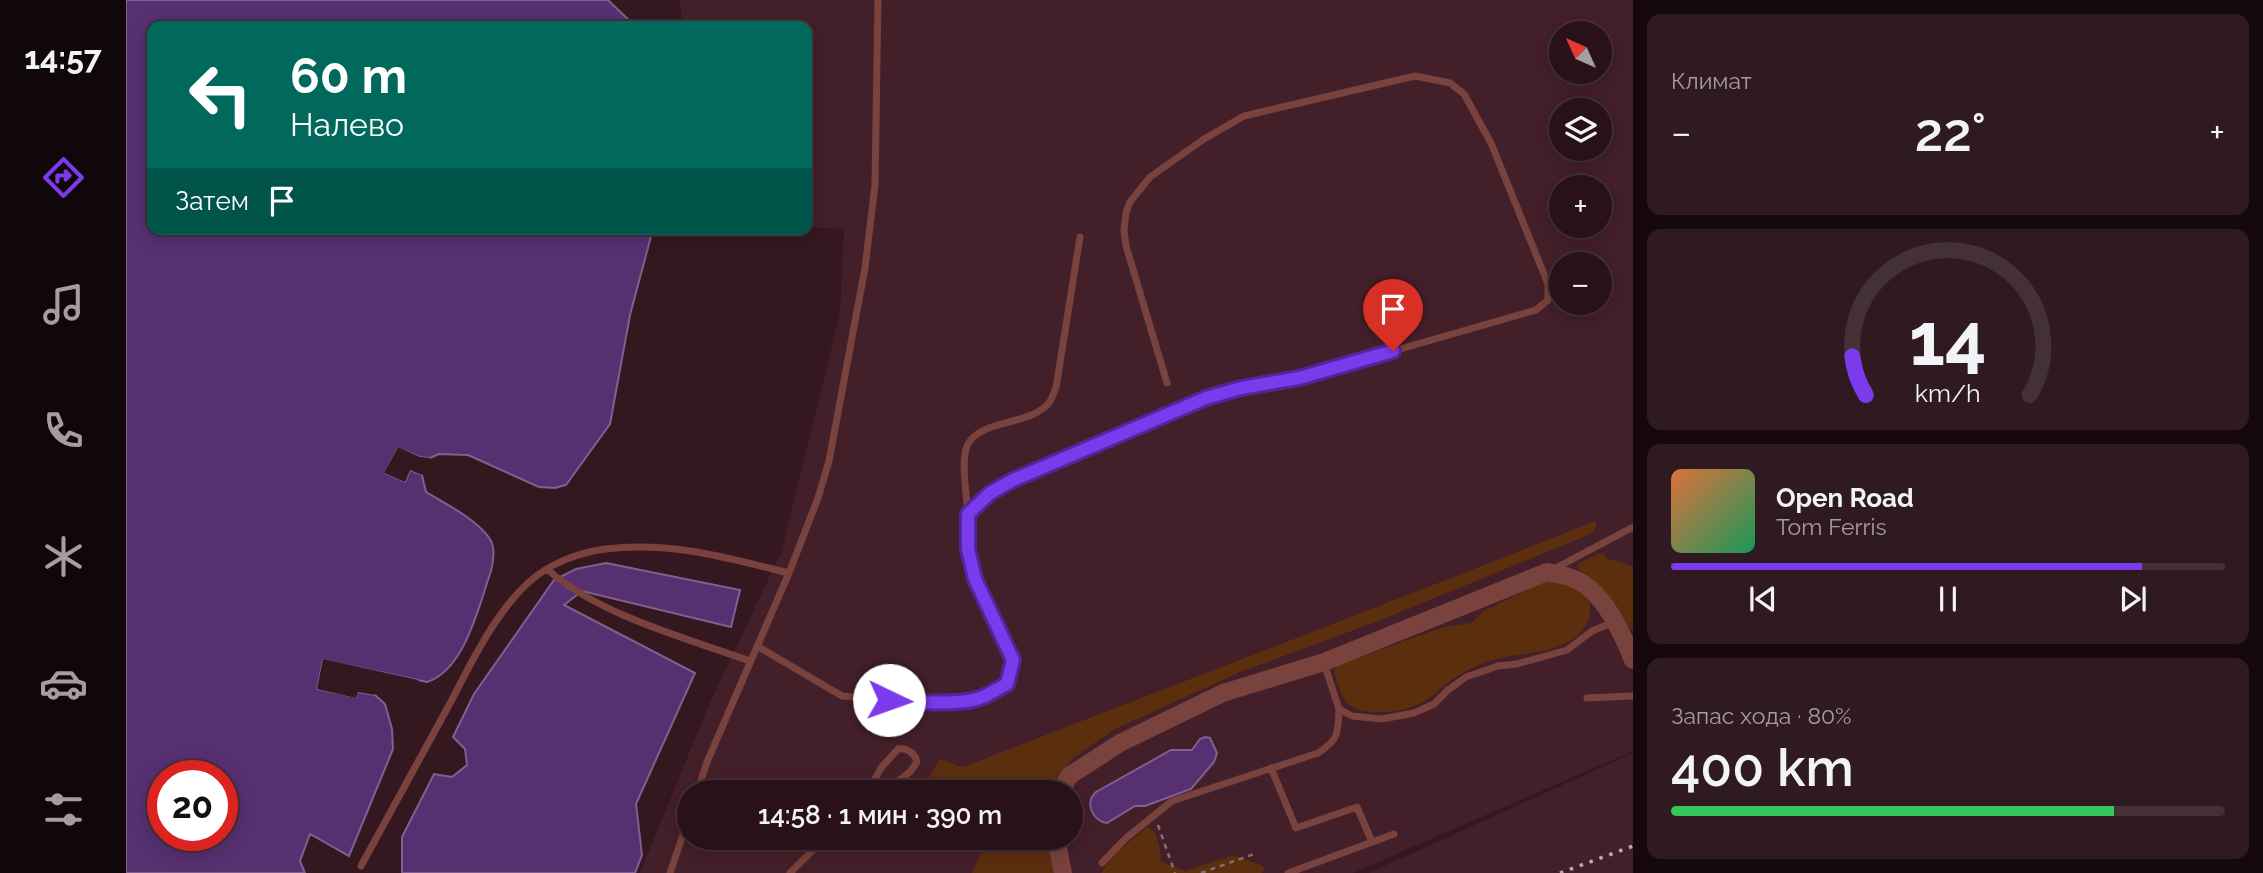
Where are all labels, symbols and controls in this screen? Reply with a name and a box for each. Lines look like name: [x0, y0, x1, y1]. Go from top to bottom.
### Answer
north arrow: [1549, 21, 1612, 84]
map controls: [1549, 21, 1612, 315]
text: 14:57: [24, 39, 102, 76]
text: 60 m: [290, 47, 407, 104]
icon: left: [175, 49, 266, 140]
text: Климат: [1671, 67, 1752, 94]
button: layers: [1549, 98, 1612, 161]
text: 22°: [1915, 102, 1986, 163]
text: Налево: [290, 106, 404, 143]
text: −: [1671, 110, 1691, 155]
text: +: [2209, 110, 2225, 155]
icon: directions: [39, 153, 88, 202]
button: +: [1549, 175, 1612, 238]
icon: arrive: [263, 182, 301, 220]
text: Затем: [175, 186, 249, 216]
button: −: [1549, 252, 1612, 315]
pin: [1363, 279, 1423, 351]
icon: music: [39, 280, 88, 329]
icon: arrive: [1374, 290, 1412, 328]
text: 14: [1909, 298, 1987, 383]
text: km/h: [1915, 378, 1981, 408]
icon: phone: [39, 406, 88, 455]
text: Open Road: [1776, 483, 1914, 513]
text: Tom Ferris: [1776, 513, 1887, 540]
icon: climate: [39, 532, 88, 581]
icon: previous: [1744, 580, 1782, 618]
icon: pause: [1929, 580, 1967, 618]
icon: next: [2114, 580, 2152, 618]
icon: car: [39, 659, 88, 708]
position arrow: [852, 663, 926, 737]
text: Запас хода · 80%: [1671, 702, 1852, 729]
text: 400 km: [1671, 737, 1854, 798]
speed limit sign: 20: [147, 760, 238, 851]
icon: filters: [39, 785, 88, 834]
text: 14:58 · 1 мин · 390 m: [758, 800, 1002, 830]

